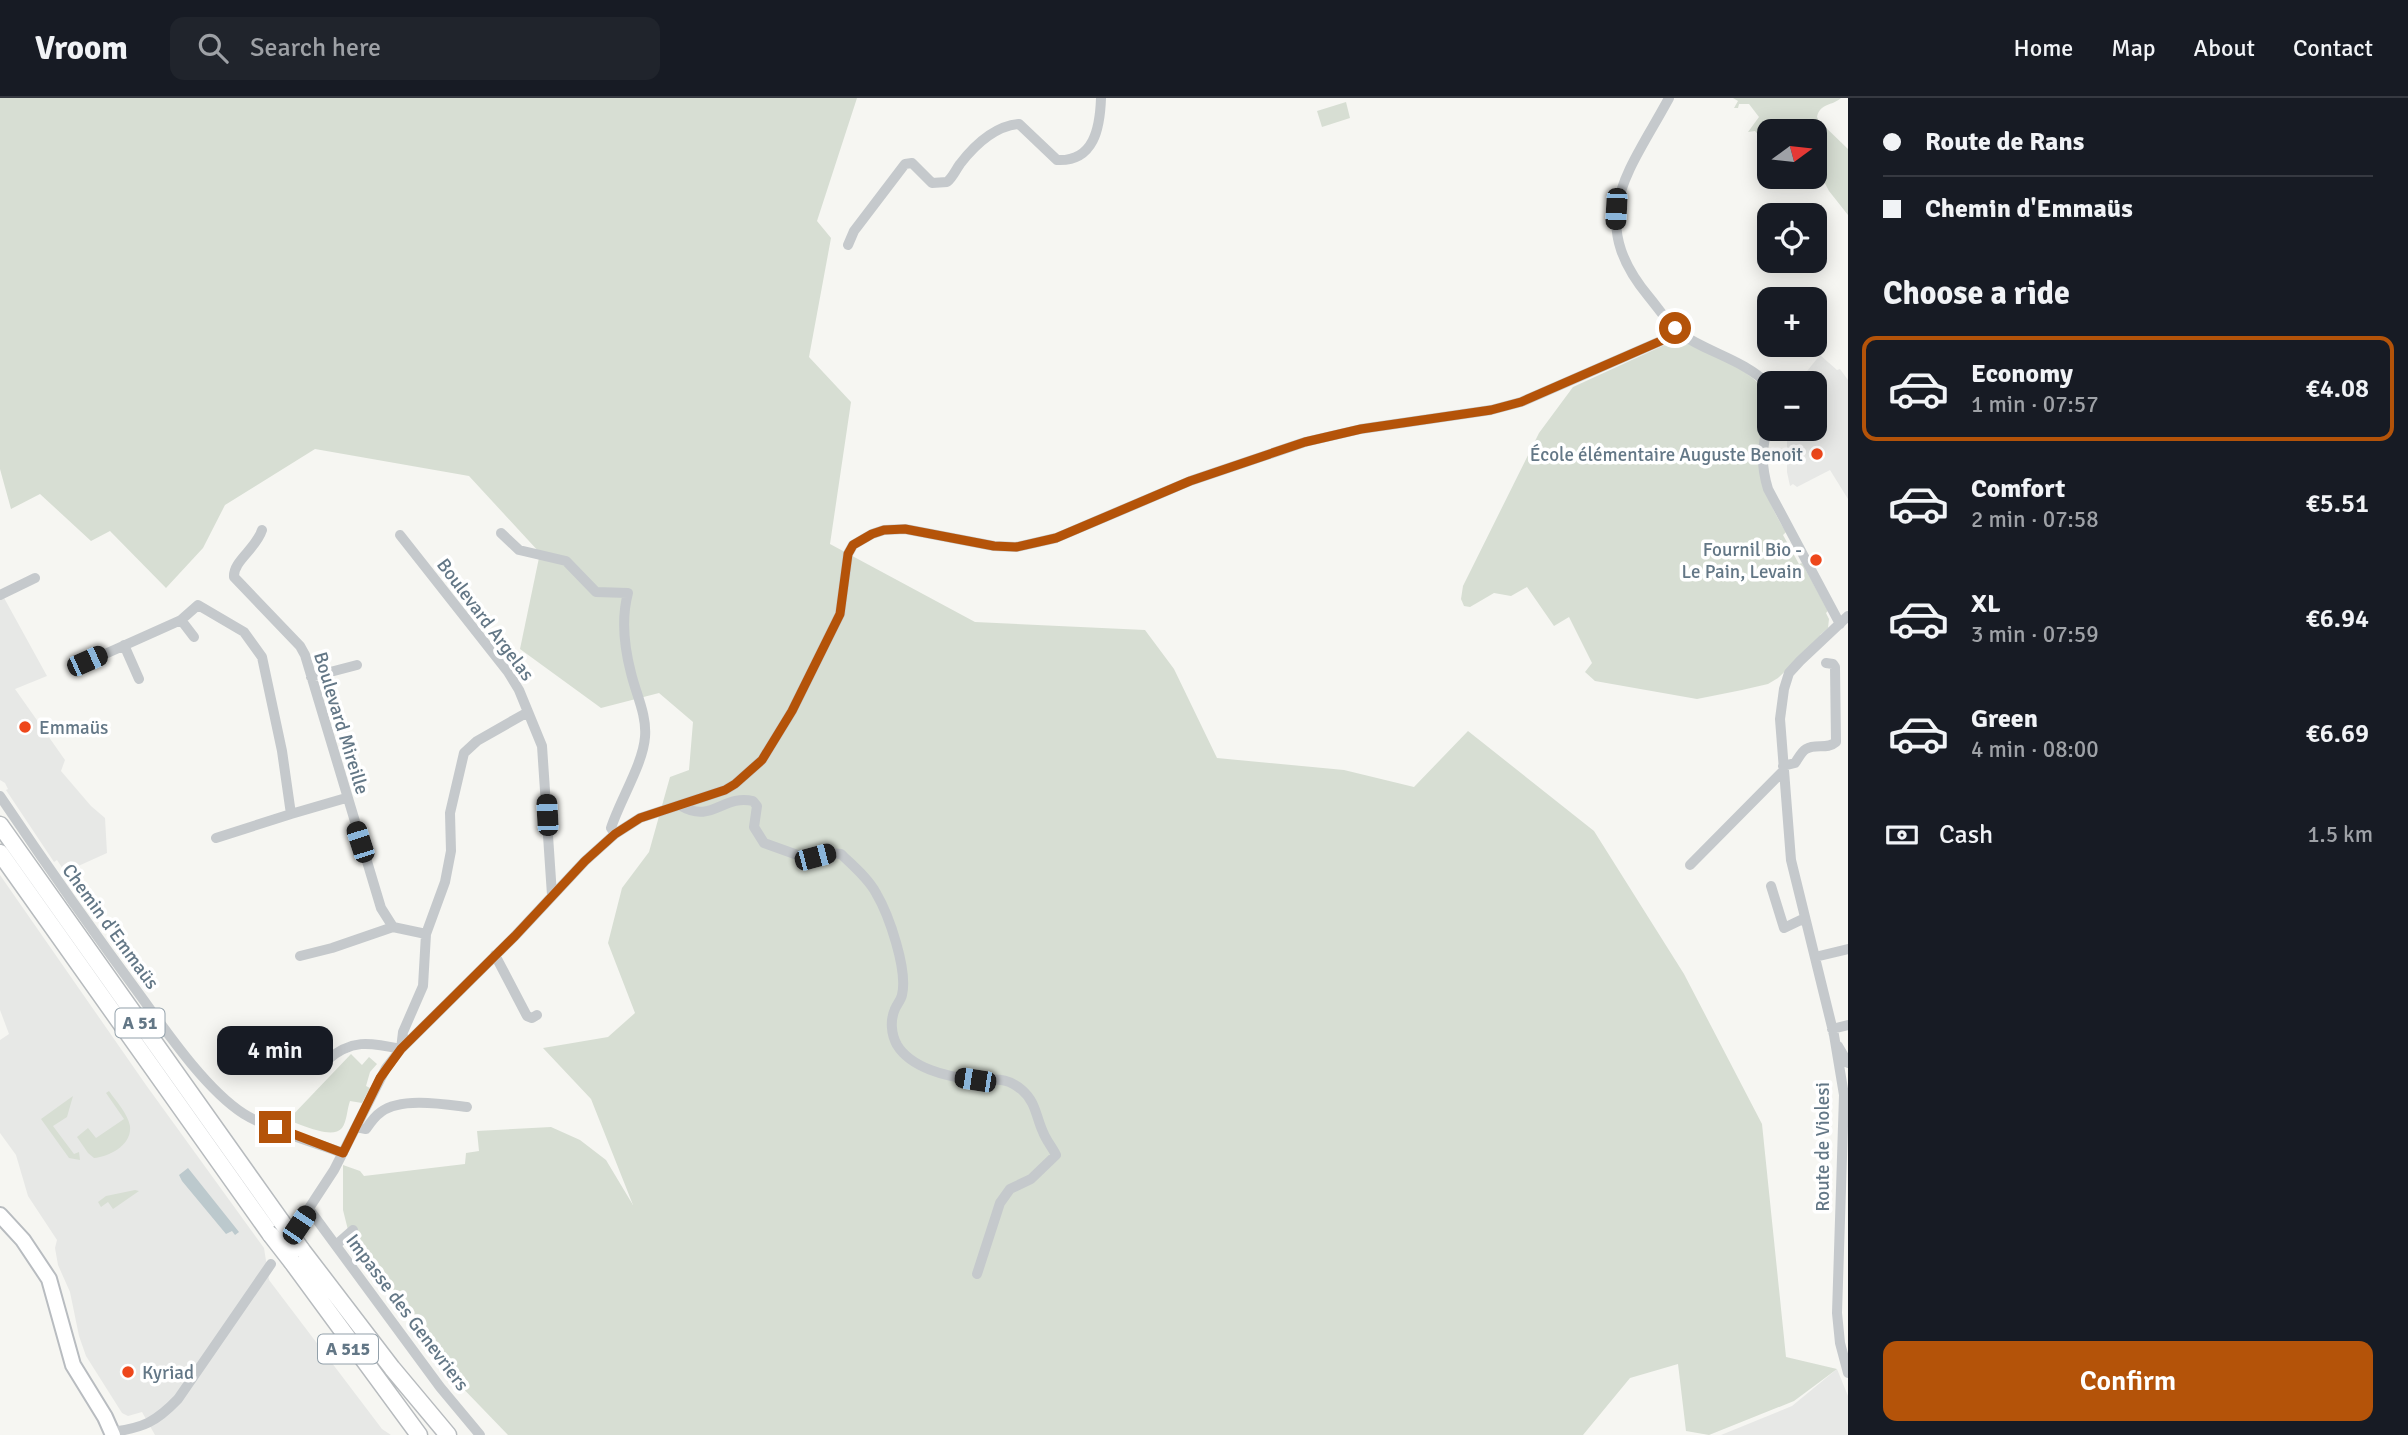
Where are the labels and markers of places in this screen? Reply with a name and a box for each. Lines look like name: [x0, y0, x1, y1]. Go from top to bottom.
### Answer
place label: École élémentaire Auguste Benoit: [1530, 443, 1803, 467]
marker: École élémentaire Auguste Benoit: [1809, 446, 1825, 462]
place label: Fournil Bio - Le Pain, Levain: [1682, 538, 1802, 584]
marker: Fournil Bio - Le Pain, Levain: [1808, 552, 1824, 568]
place label: Emmaüs: [39, 716, 108, 740]
marker: Emmaüs: [17, 719, 33, 735]
place label: Kyriad: [142, 1361, 194, 1385]
marker: Kyriad: [120, 1364, 136, 1380]

